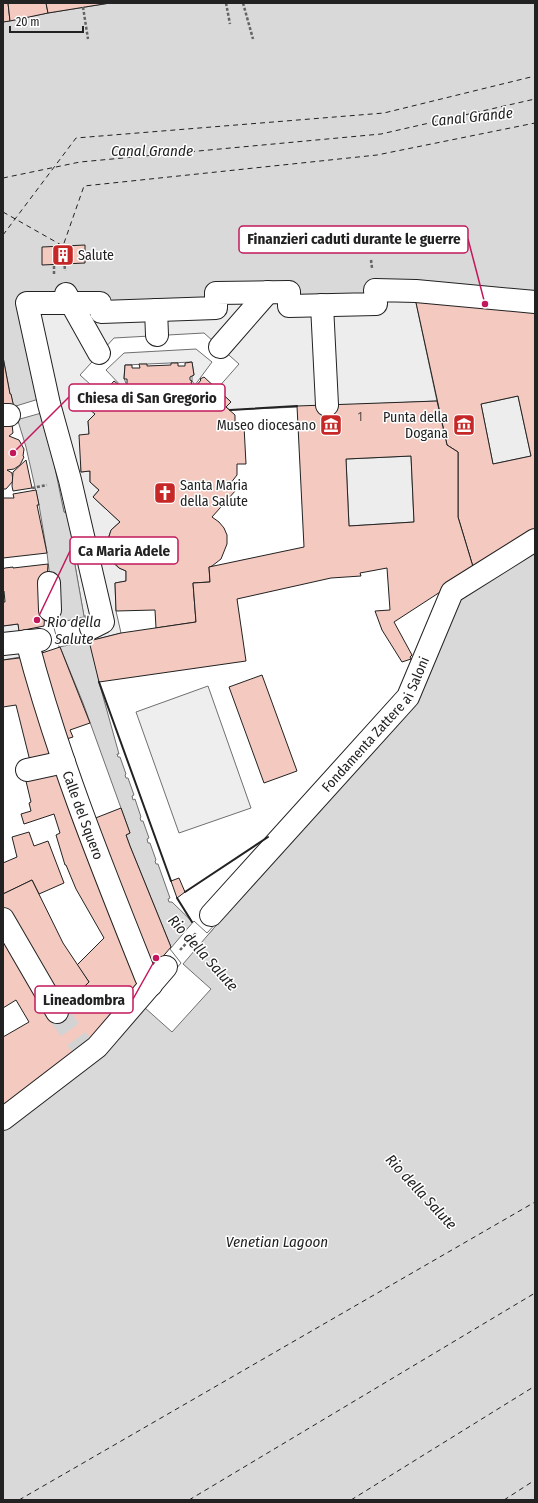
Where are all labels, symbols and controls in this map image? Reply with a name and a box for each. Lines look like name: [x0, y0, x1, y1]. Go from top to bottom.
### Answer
scale bar: [10, 8, 83, 34]
text: 20 m: [16, 15, 40, 29]
water label: Canal Grande: [430, 104, 514, 130]
water label: Canal Grande: [111, 142, 193, 160]
callout: Finanzieri caduti durante le guerre: [239, 226, 468, 253]
text: Finanzieri caduti durante le guerre: [247, 230, 461, 248]
building icon: Salute: [50, 242, 76, 268]
place label: Salute: [78, 247, 114, 264]
callout: Chiesa di San Gregorio: [69, 384, 225, 411]
text: Chiesa di San Gregorio: [77, 389, 217, 407]
place label: Punta della Dogana: [383, 409, 448, 442]
house number: 1: [358, 410, 362, 424]
museum icon: Museo diocesano: [318, 412, 344, 438]
museum icon: Punta della Dogana: [451, 412, 477, 438]
place label: Museo diocesano: [217, 417, 316, 434]
place label: Santa Maria della Salute: [180, 477, 248, 510]
church icon: Santa Maria della Salute: [152, 480, 178, 506]
callout: Ca Maria Adele: [70, 537, 178, 564]
text: Ca Maria Adele: [78, 542, 170, 560]
water label: Rio della Salute: [47, 613, 101, 648]
street label: Fondamenta Zattere ai Saloni: [318, 654, 433, 796]
street label: Calle del Squero: [59, 769, 107, 862]
water label: Rio della Salute: [164, 911, 242, 995]
callout: Lineadombra: [35, 986, 133, 1013]
text: Lineadombra: [43, 991, 126, 1009]
water label: Rio della Salute: [382, 1151, 460, 1233]
water label: Venetian Lagoon: [226, 1233, 328, 1251]

